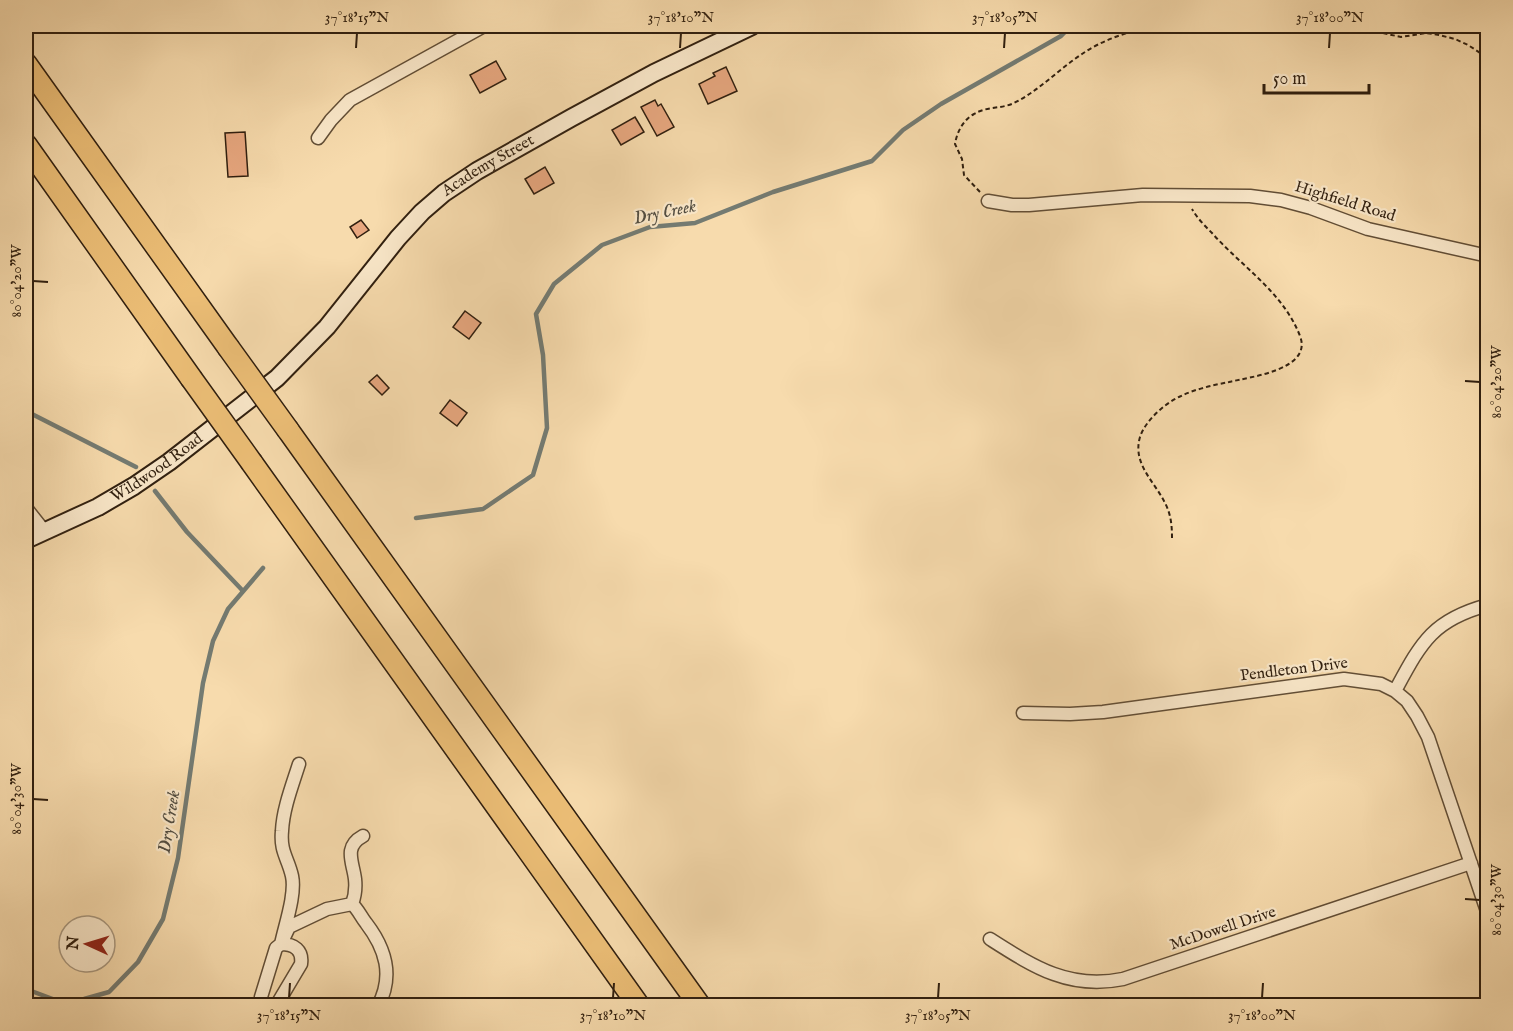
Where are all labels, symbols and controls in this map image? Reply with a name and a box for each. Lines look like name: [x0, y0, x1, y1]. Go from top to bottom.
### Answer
text: 37°18'15"N: [325, 8, 389, 27]
text: 37°18'10"N: [648, 8, 714, 27]
text: 37°18'05"N: [972, 8, 1038, 27]
text: 37°18'00"N: [1296, 8, 1364, 27]
scale bar: [1264, 57, 1369, 95]
text: 50 m: [1273, 68, 1306, 91]
street label: Academy Street: [438, 130, 538, 202]
street label: Highfield Road: [1292, 177, 1398, 227]
water label: Dry Creek: [632, 195, 698, 231]
text: 80°04'20"W: [7, 244, 26, 318]
text: 80°04'20"W: [1487, 345, 1506, 419]
street label: Wildwood Road: [107, 429, 208, 507]
street label: Pendleton Drive: [1239, 653, 1349, 687]
text: 80°04'30"W: [7, 763, 26, 835]
water label: Dry Creek: [154, 789, 186, 855]
text: 80°04'30"W: [1487, 864, 1506, 936]
street label: McDowell Drive: [1167, 902, 1279, 956]
north arrow: [57, 914, 117, 974]
text: N: [64, 935, 85, 952]
text: 37°18'15"N: [257, 1006, 321, 1025]
text: 37°18'10"N: [580, 1006, 646, 1025]
text: 37°18'05"N: [905, 1006, 971, 1025]
text: 37°18'00"N: [1228, 1006, 1296, 1025]

